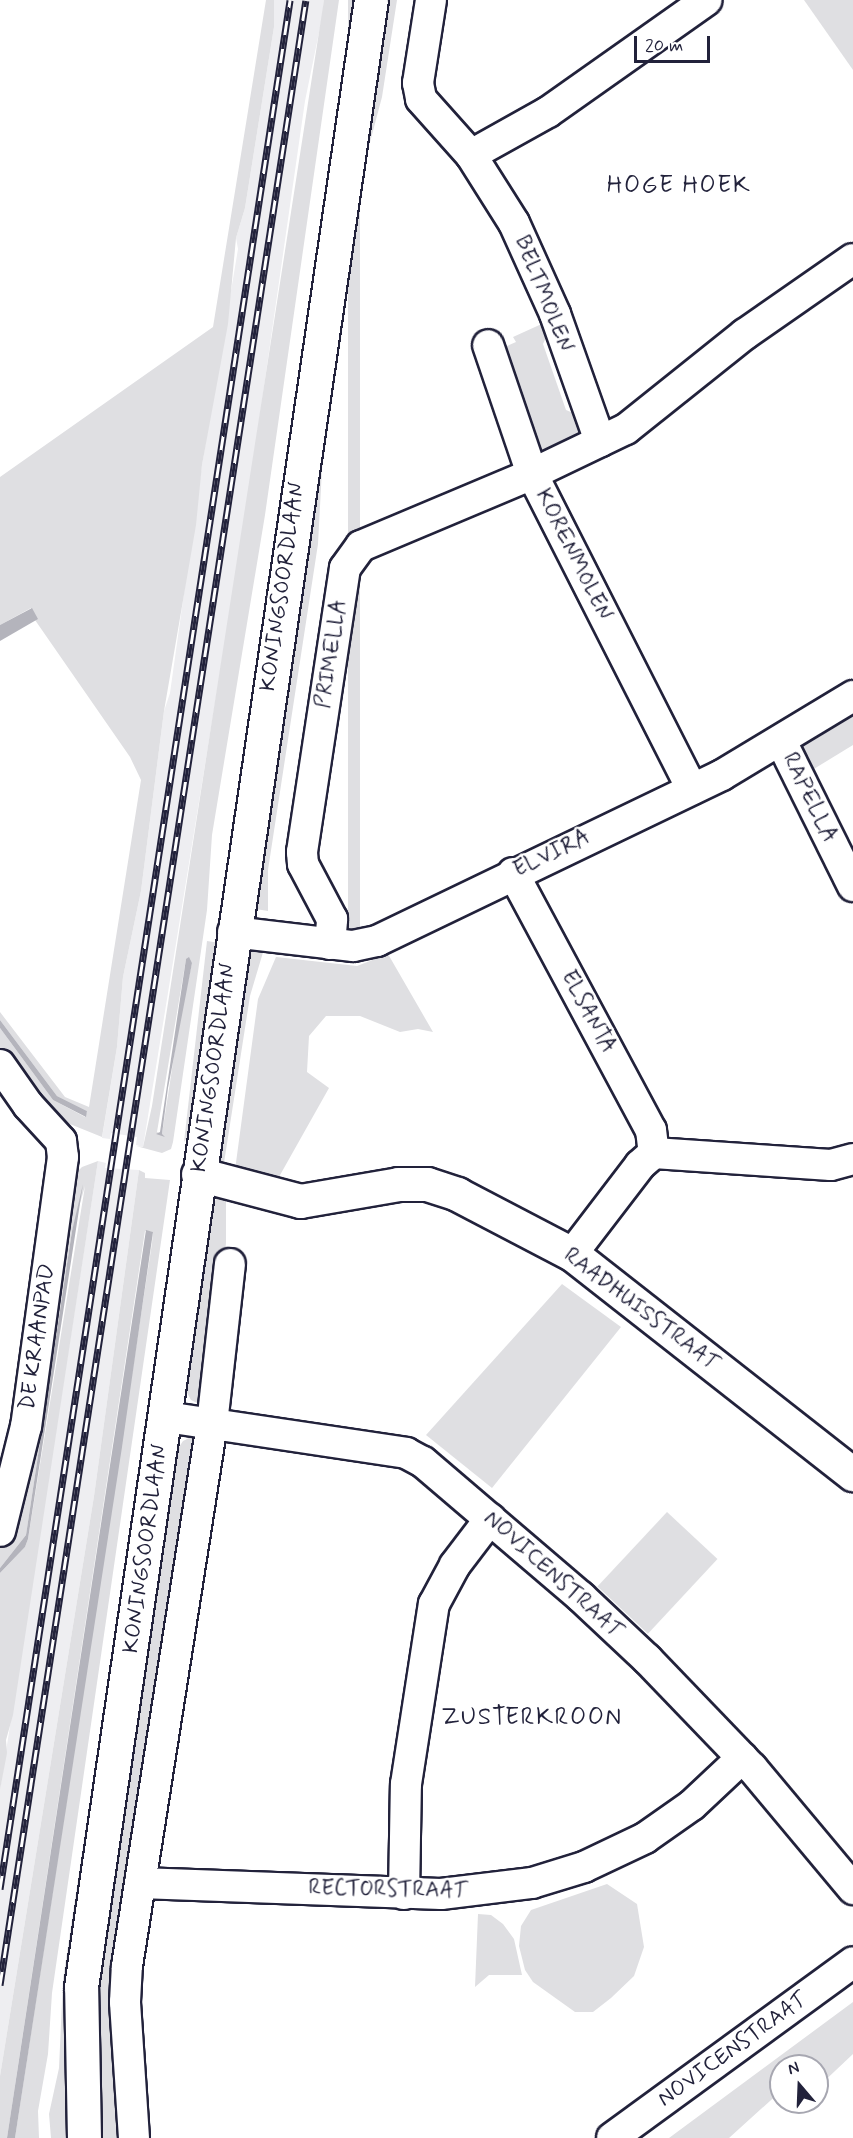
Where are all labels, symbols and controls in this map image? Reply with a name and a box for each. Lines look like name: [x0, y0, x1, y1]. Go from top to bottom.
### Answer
scale bar: [637, 24, 714, 62]
text: 20 m: [645, 34, 683, 58]
district label: HOGE HOEK: [604, 172, 754, 200]
street label: BELTMOLEN: [508, 232, 578, 356]
street label: KONINGSOORDLAAN: [255, 481, 311, 693]
street label: KORENMOLEN: [529, 485, 617, 625]
street label: PRIMELLA: [310, 598, 354, 710]
street label: RAPELLA: [776, 749, 842, 847]
street label: ELVIRA: [509, 825, 595, 883]
street label: KONINGSOORDLAAN: [186, 962, 242, 1174]
street label: ELSANTA: [555, 966, 621, 1058]
street label: RAADHUISSTRAAT: [558, 1243, 724, 1377]
street label: DE KRAANPAD: [15, 1264, 61, 1410]
street label: KONINGSOORDLAAN: [118, 1443, 174, 1655]
street label: NOVICENSTRAAT: [478, 1506, 628, 1644]
district label: ZUSTERKROON: [438, 1704, 626, 1732]
street label: RECTORSTRAAT: [308, 1875, 468, 1905]
street label: NOVICENSTRAAT: [653, 1987, 813, 2113]
north arrow: [769, 2054, 829, 2114]

